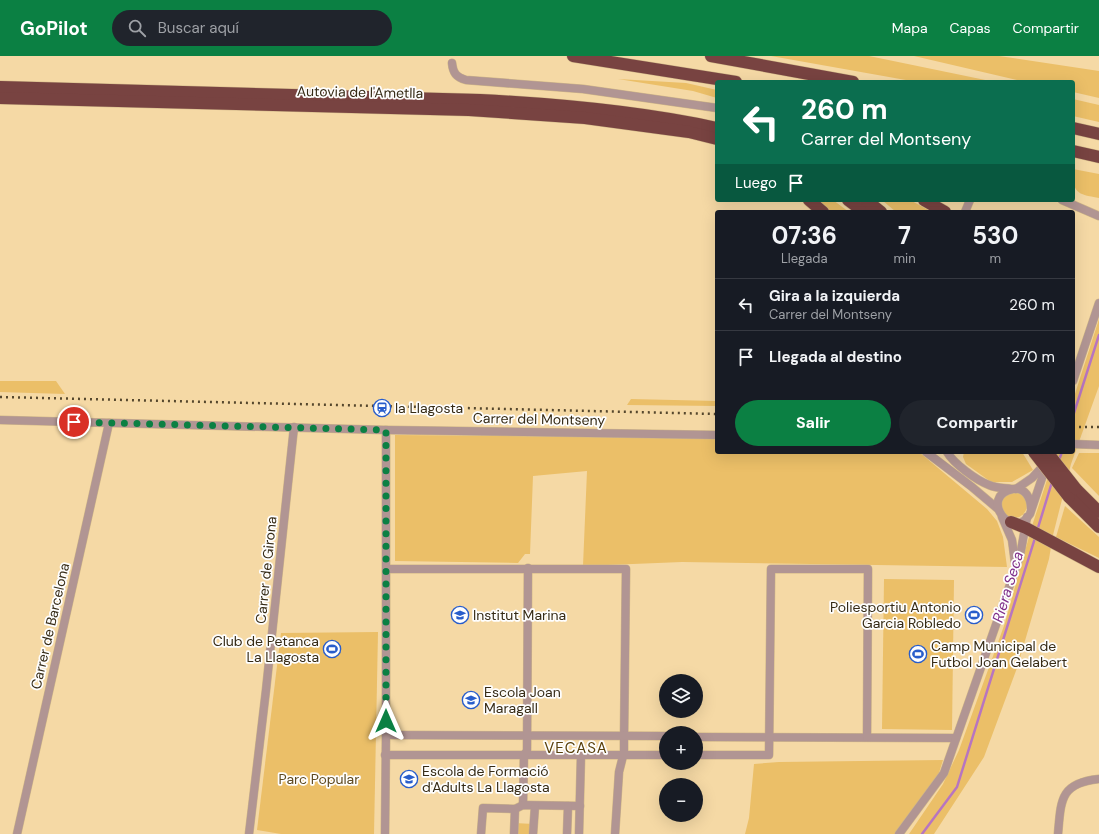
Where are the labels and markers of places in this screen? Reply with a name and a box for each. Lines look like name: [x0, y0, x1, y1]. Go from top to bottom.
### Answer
station icon: la Llagosta: [372, 398, 392, 418]
place label: la Llagosta: [395, 399, 463, 417]
pin: [57, 405, 91, 439]
place label: Poliesportiu Antonio Garcia Robledo: [830, 598, 961, 632]
school or university icon: Institut Marina: [450, 605, 470, 625]
sports icon: Poliesportiu Antonio Garcia Robledo: [964, 605, 984, 625]
place label: Institut Marina: [473, 606, 566, 624]
place label: Club de Petanca La Llagosta: [213, 632, 319, 666]
place label: Camp Municipal de Futbol Joan Gelabert: [931, 637, 1067, 671]
sports icon: Club de Petanca La Llagosta: [322, 639, 342, 659]
sports icon: Camp Municipal de Futbol Joan Gelabert: [908, 644, 928, 664]
place label: Escola Joan Maragall: [484, 683, 561, 717]
school or university icon: Escola Joan Maragall: [461, 690, 481, 710]
place label: Escola de Formació d'Adults La Llagosta: [422, 762, 550, 796]
school or university icon: Escola de Formació d'Adults La Llagosta: [399, 769, 419, 789]

